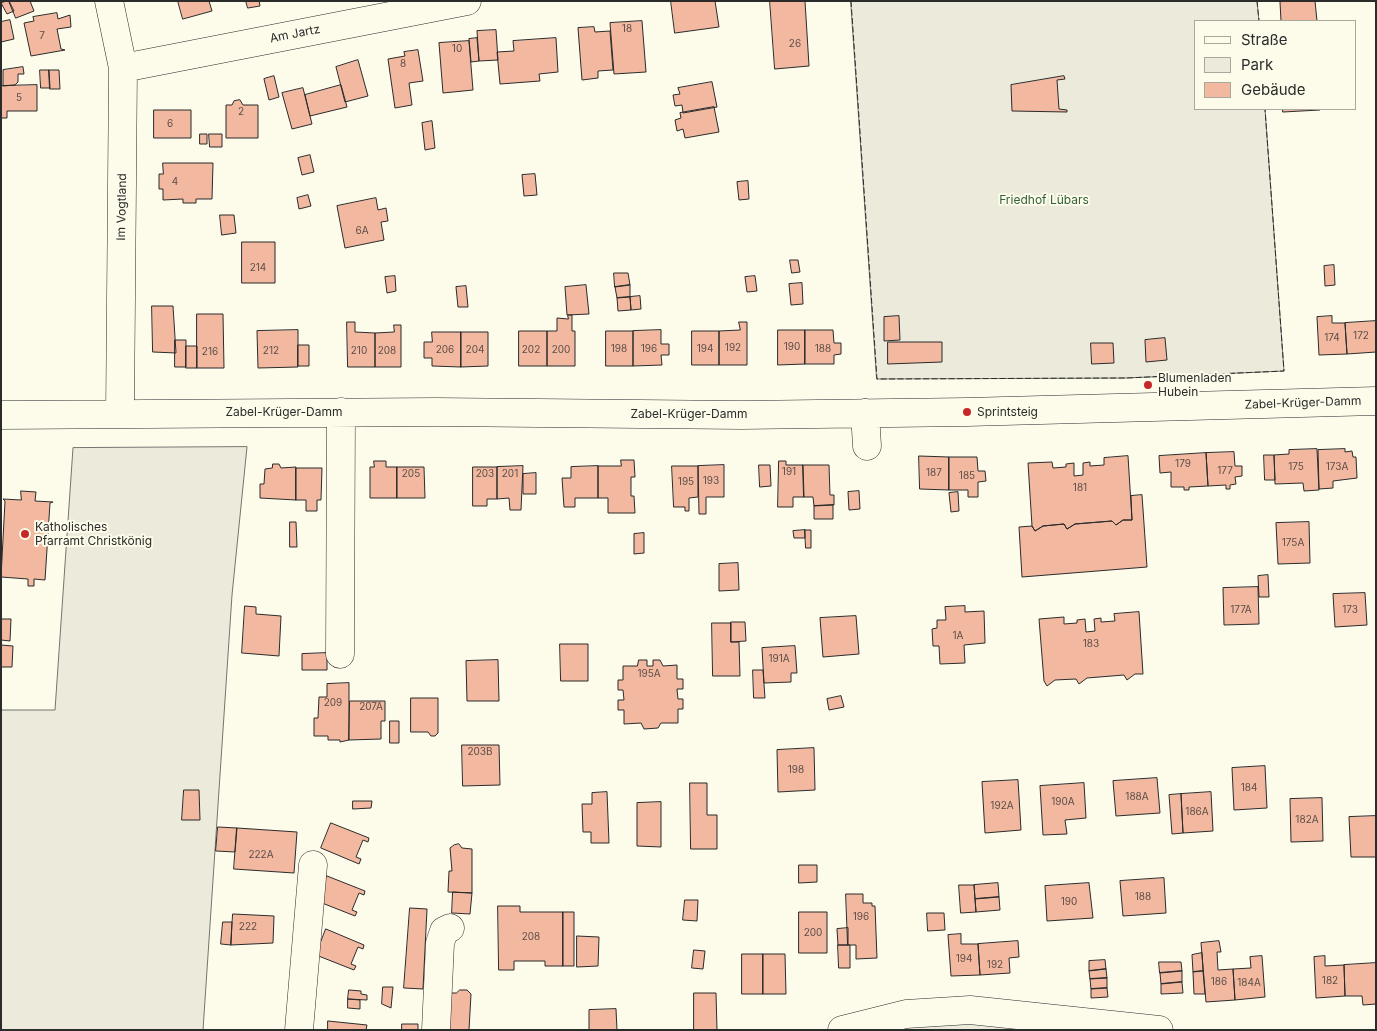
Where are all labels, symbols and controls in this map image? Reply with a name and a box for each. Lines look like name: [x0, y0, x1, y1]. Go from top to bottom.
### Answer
legend: [1194, 20, 1357, 110]
street label: Am Jartz: [269, 22, 321, 46]
house number: 18: [622, 23, 632, 35]
house number: 7: [39, 30, 45, 42]
text: Straße: [1241, 30, 1288, 49]
house number: 26: [789, 38, 801, 50]
house number: 10: [452, 43, 462, 55]
text: Park: [1241, 55, 1273, 74]
house number: 8: [400, 58, 406, 70]
text: Gebäude: [1241, 80, 1306, 99]
house number: 5: [16, 92, 22, 104]
house number: 2: [238, 106, 244, 118]
house number: 6: [167, 118, 173, 130]
street label: Im Vogtland: [114, 173, 130, 241]
house number: 4: [172, 176, 178, 188]
park label: Friedhof Lübars: [999, 193, 1089, 207]
house number: 6A: [355, 225, 369, 237]
house number: 214: [250, 262, 266, 274]
house number: 172: [1353, 330, 1369, 342]
house number: 174: [1324, 332, 1340, 344]
house number: 190: [784, 341, 800, 353]
house number: 192: [725, 342, 741, 354]
house number: 198: [611, 343, 627, 355]
house number: 196: [641, 343, 657, 355]
house number: 194: [697, 343, 713, 355]
house number: 188: [815, 343, 831, 355]
house number: 206: [436, 344, 454, 356]
house number: 204: [466, 344, 484, 356]
house number: 202: [522, 344, 540, 356]
house number: 200: [552, 344, 570, 356]
house number: 212: [263, 345, 279, 357]
house number: 210: [351, 345, 367, 357]
house number: 208: [378, 345, 396, 357]
house number: 216: [202, 346, 218, 358]
place label: Blumenladen Hubein: [1158, 371, 1232, 399]
marker: Blumenladen Hubein: [1142, 379, 1154, 391]
street label: Zabel-Krüger-Damm: [1244, 394, 1362, 412]
street label: Zabel-Krüger-Damm: [225, 405, 343, 419]
place label: Sprintsteig: [977, 405, 1038, 419]
marker: Sprintsteig: [961, 406, 973, 418]
street label: Zabel-Krüger-Damm: [630, 407, 748, 421]
house number: 179: [1175, 458, 1191, 470]
house number: 175: [1288, 461, 1304, 473]
house number: 173A: [1326, 461, 1348, 473]
house number: 177: [1217, 465, 1233, 477]
house number: 191: [782, 466, 796, 478]
house number: 187: [926, 467, 942, 479]
house number: 205: [402, 468, 420, 480]
house number: 203: [476, 468, 494, 480]
house number: 201: [502, 468, 518, 480]
house number: 185: [959, 470, 975, 482]
house number: 193: [703, 475, 719, 487]
house number: 195: [678, 476, 694, 488]
house number: 181: [1073, 482, 1087, 494]
place label: Katholisches Pfarramt Christkönig: [35, 520, 152, 548]
marker: Katholisches Pfarramt Christkönig: [19, 528, 31, 540]
house number: 175A: [1282, 537, 1304, 549]
house number: 177A: [1230, 604, 1252, 616]
house number: 173: [1342, 604, 1358, 616]
house number: 1A: [953, 630, 963, 642]
house number: 183: [1083, 638, 1099, 650]
house number: 191A: [768, 653, 790, 665]
house number: 195A: [637, 668, 661, 680]
house number: 209: [324, 697, 342, 709]
house number: 207A: [359, 701, 383, 713]
house number: 203B: [467, 746, 493, 758]
house number: 198: [788, 764, 804, 776]
house number: 184: [1241, 782, 1257, 794]
house number: 188A: [1125, 791, 1149, 803]
house number: 190A: [1051, 796, 1075, 808]
house number: 192A: [990, 800, 1014, 812]
house number: 186A: [1185, 806, 1209, 818]
house number: 182A: [1295, 814, 1319, 826]
house number: 222A: [248, 849, 274, 861]
house number: 188: [1135, 891, 1151, 903]
house number: 190: [1061, 896, 1077, 908]
house number: 196: [853, 911, 869, 923]
house number: 222: [239, 921, 257, 933]
house number: 200: [804, 927, 822, 939]
house number: 208: [522, 931, 540, 943]
house number: 194: [956, 953, 972, 965]
house number: 192: [987, 959, 1003, 971]
house number: 182: [1322, 975, 1338, 987]
house number: 186: [1211, 976, 1227, 988]
house number: 184A: [1237, 977, 1261, 989]

